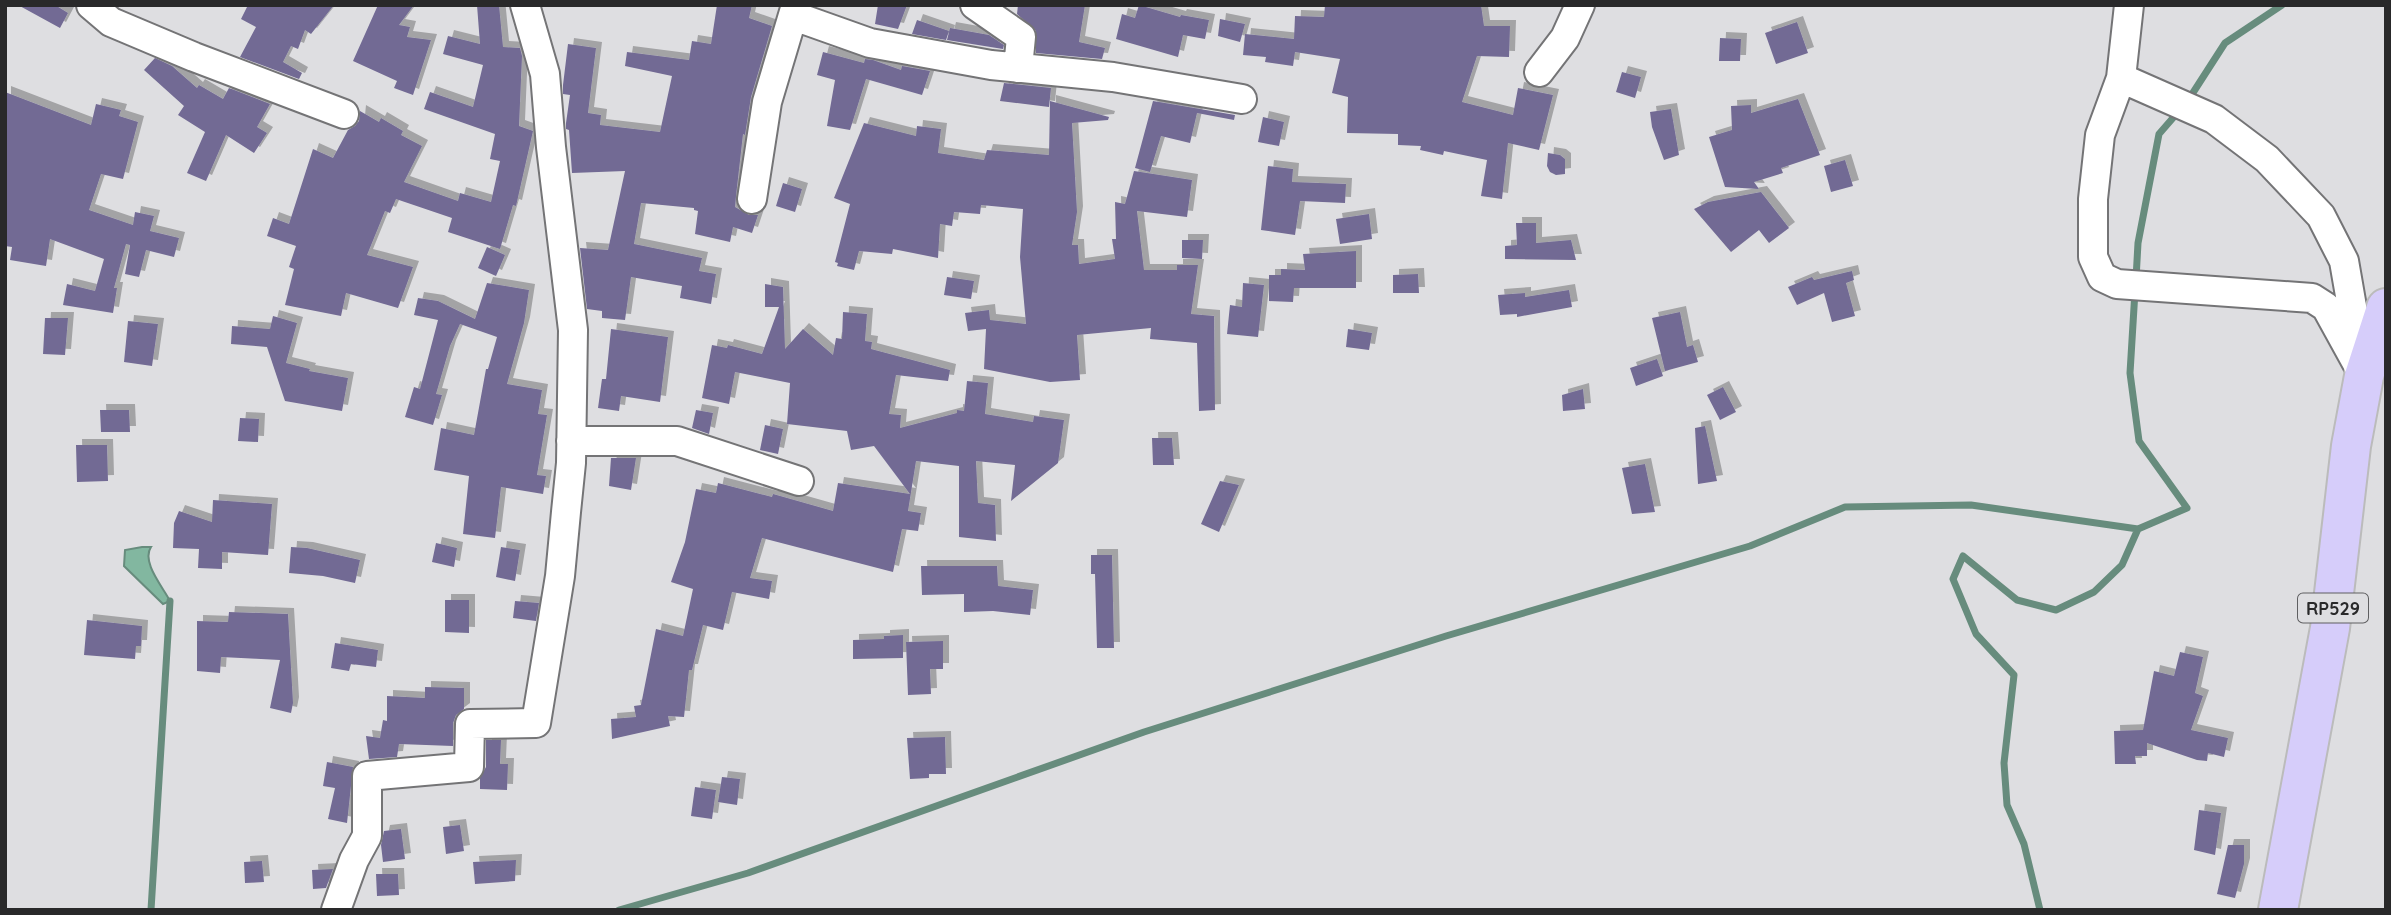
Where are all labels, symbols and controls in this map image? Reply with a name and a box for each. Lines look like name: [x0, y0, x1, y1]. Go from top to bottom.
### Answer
road number: RP529: [2298, 594, 2368, 622]

